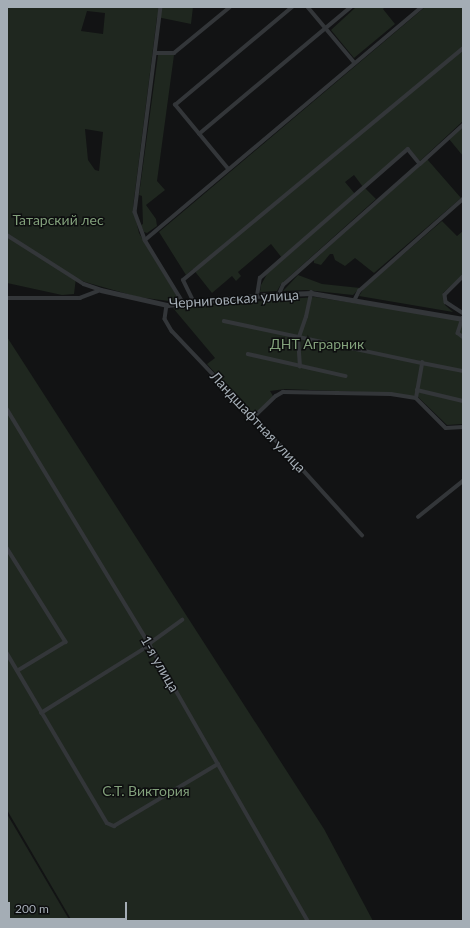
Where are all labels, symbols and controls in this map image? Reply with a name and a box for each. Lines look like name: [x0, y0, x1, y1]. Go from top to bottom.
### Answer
park label: Татарский лес: [12, 212, 104, 228]
street label: Черниговская улица: [168, 286, 300, 312]
park label: ДНТ Аграрник: [270, 336, 364, 352]
street label: Ландшафтная улица: [207, 368, 309, 476]
street label: 1-я улица: [137, 633, 183, 695]
park label: С.Т. Виктория: [102, 783, 190, 799]
scale bar: [10, 894, 129, 920]
text: 200 m: [15, 901, 49, 916]

